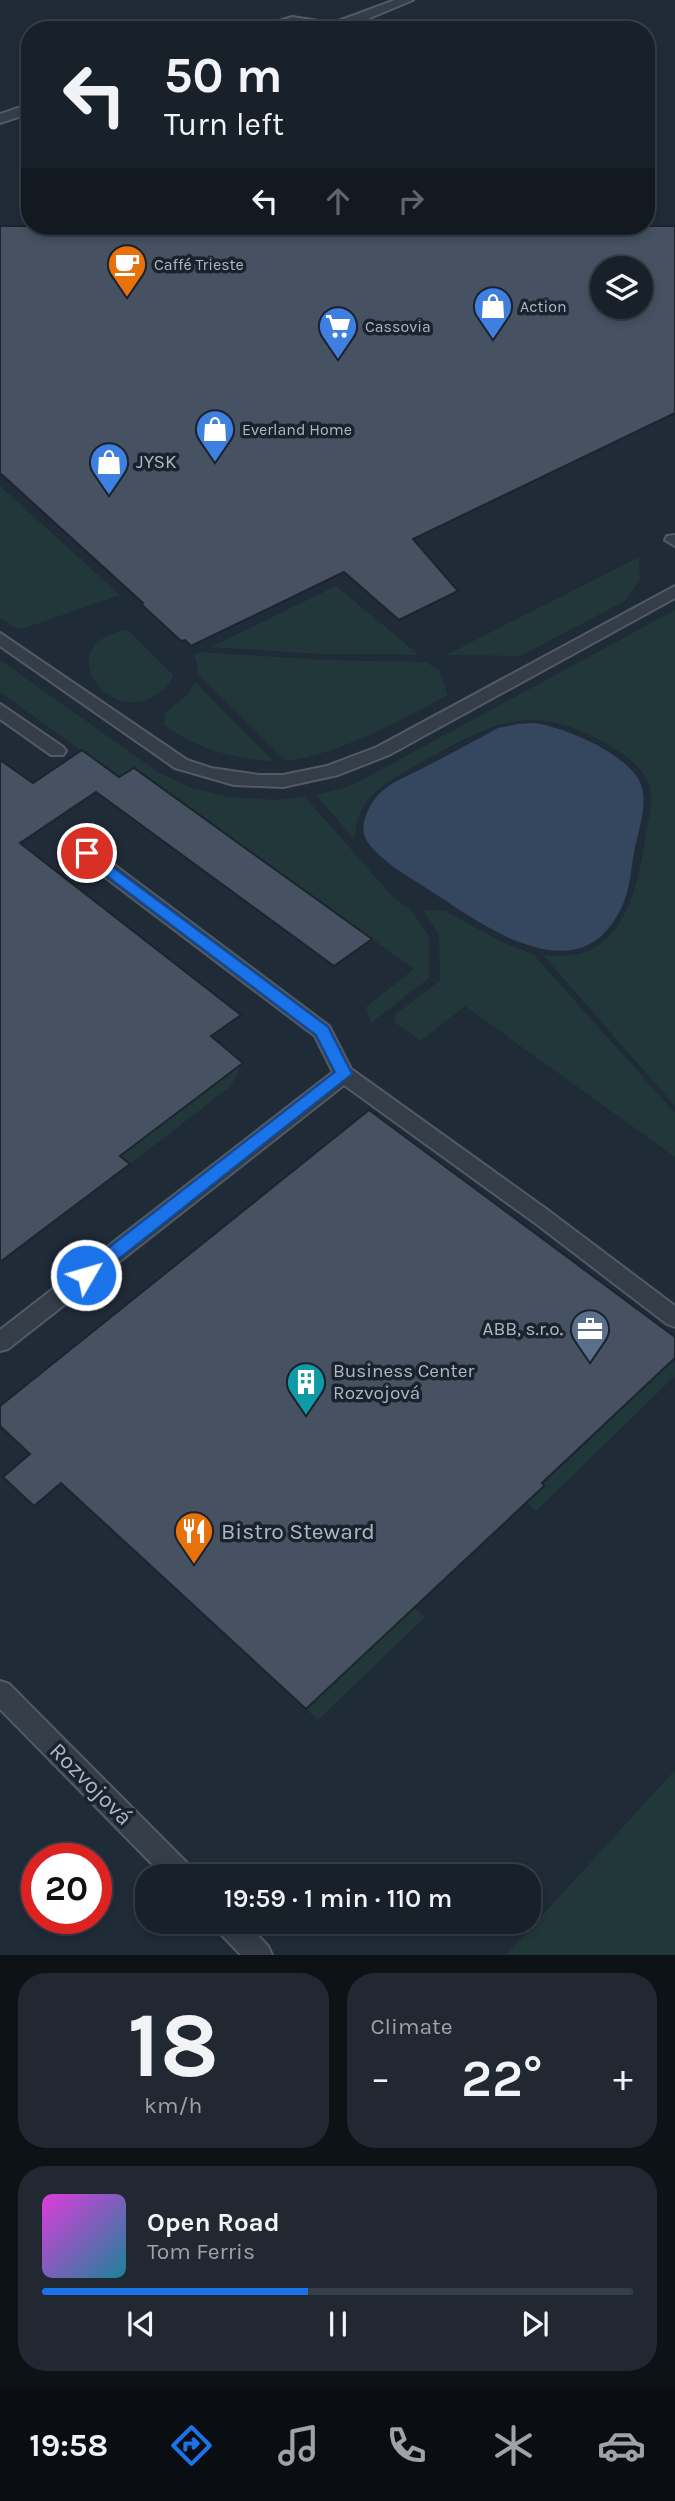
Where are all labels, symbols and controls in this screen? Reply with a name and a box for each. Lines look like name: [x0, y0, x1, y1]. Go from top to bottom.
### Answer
text: 50 m: [164, 47, 282, 104]
icon: left: [49, 49, 140, 140]
text: Turn left: [164, 106, 284, 143]
icon: left: [246, 182, 284, 220]
icon: ahead: [319, 182, 357, 220]
icon: right: [392, 182, 430, 220]
cafe icon: Caffé Trieste: [106, 243, 148, 298]
place label: Caffé Trieste: [154, 255, 244, 274]
map controls: [590, 256, 653, 319]
button: layers: [590, 256, 653, 319]
shop icon: Action: [472, 285, 514, 340]
place label: Action: [520, 297, 567, 316]
supermarket icon: Cassovia: [317, 305, 359, 360]
place label: Cassovia: [365, 317, 431, 336]
shop icon: Everland Home: [194, 408, 236, 463]
place label: Everland Home: [242, 420, 352, 439]
shop icon: JYSK: [88, 441, 130, 496]
place label: JYSK: [136, 451, 177, 473]
pin: [57, 823, 117, 883]
icon: arrive: [68, 834, 106, 872]
position arrow: [49, 1238, 123, 1312]
office icon: ABB, s.r.o.: [569, 1308, 611, 1363]
place label: ABB, s.r.o.: [483, 1318, 563, 1340]
place label: Business Center Rozvojová: [333, 1360, 474, 1404]
building icon: Business Center Rozvojová: [285, 1361, 327, 1416]
restaurant icon: Bistro Steward: [173, 1510, 215, 1565]
place label: Bistro Steward: [221, 1518, 375, 1545]
street label: Rozvojová: [44, 1737, 138, 1831]
speed limit sign: 20: [21, 1843, 112, 1934]
text: 19:59 · 1 min · 110 m: [224, 1883, 452, 1914]
text: 18: [128, 1993, 219, 2099]
text: Climate: [371, 2013, 453, 2040]
text: 22°: [461, 2048, 543, 2109]
text: −: [371, 2056, 390, 2101]
text: +: [613, 2056, 633, 2101]
text: km/h: [144, 2092, 202, 2119]
text: Open Road: [147, 2207, 280, 2238]
text: Tom Ferris: [147, 2238, 255, 2265]
icon: previous: [122, 2305, 160, 2343]
icon: pause: [319, 2305, 357, 2343]
icon: next: [516, 2305, 554, 2343]
icon: directions: [167, 2421, 216, 2470]
icon: music: [274, 2421, 323, 2470]
icon: phone: [382, 2421, 431, 2470]
icon: climate: [489, 2421, 538, 2470]
icon: car: [597, 2421, 646, 2470]
text: 19:58: [29, 2427, 108, 2464]

